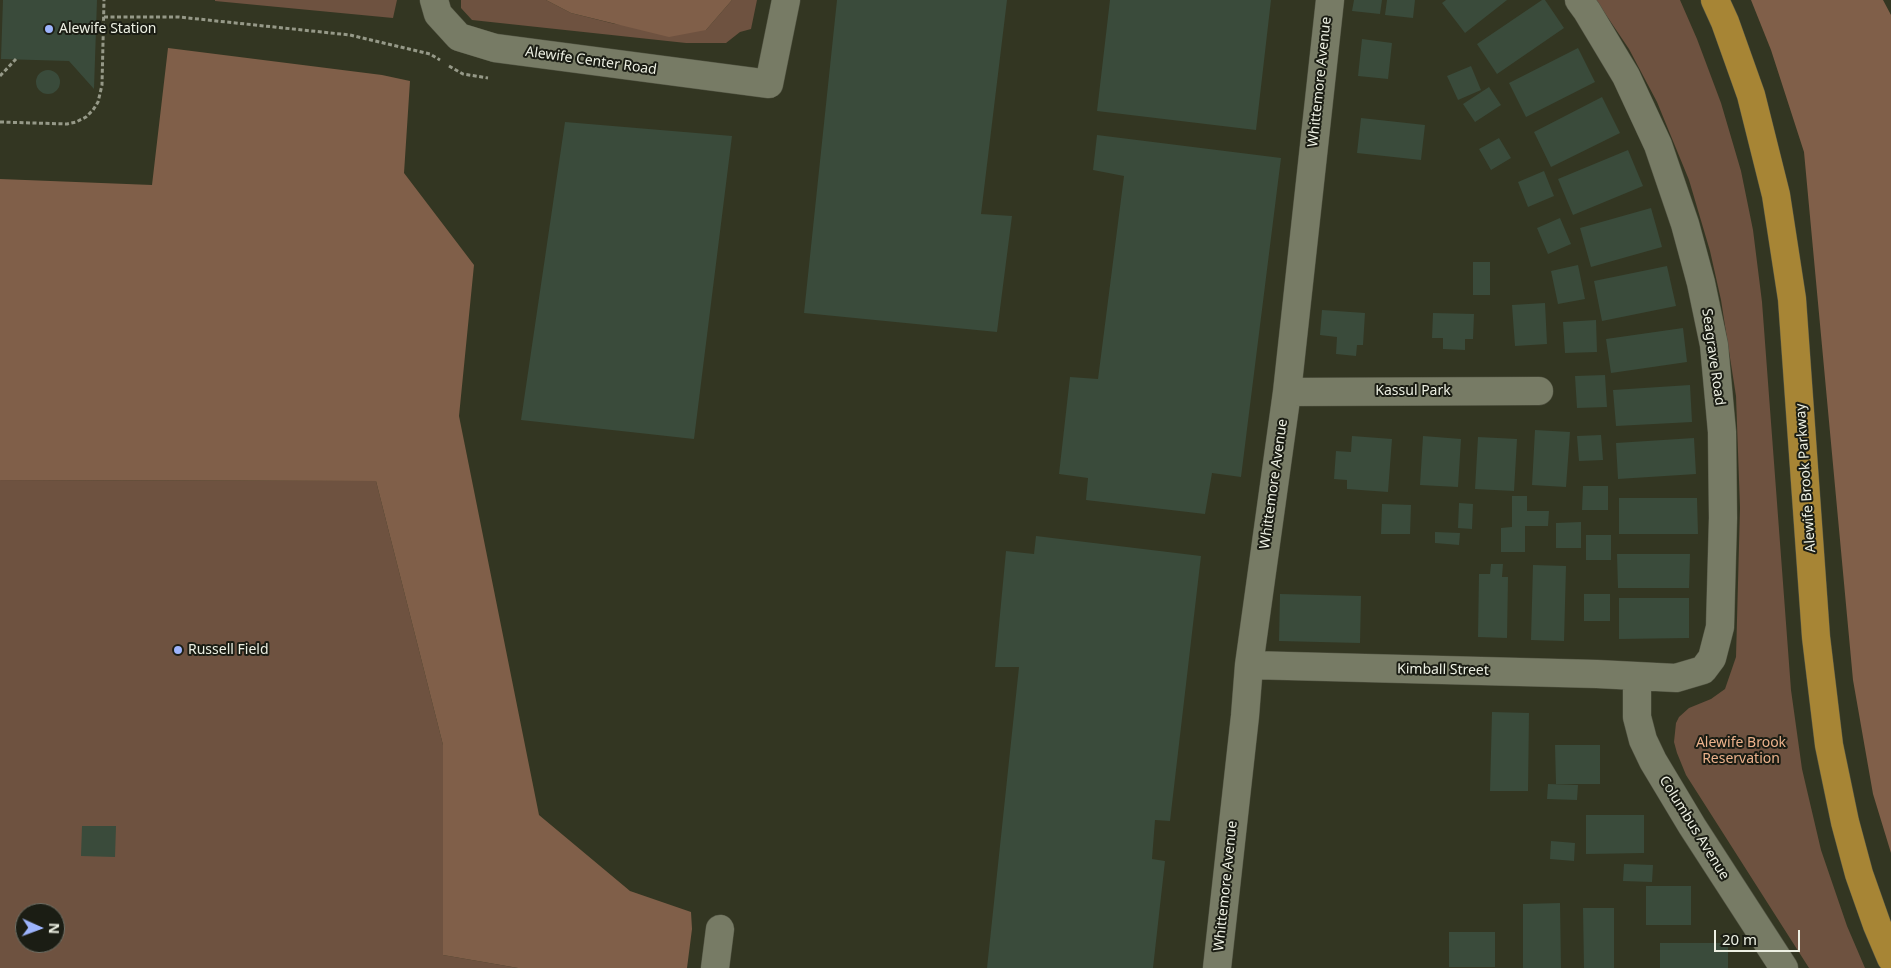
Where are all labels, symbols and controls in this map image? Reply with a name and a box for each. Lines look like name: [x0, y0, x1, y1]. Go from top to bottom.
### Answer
street label: Whittemore Avenue: [1305, 16, 1335, 148]
place label: Alewife Station: [59, 21, 157, 37]
marker: Alewife Station: [43, 23, 55, 35]
street label: Alewife Center Road: [524, 43, 658, 79]
street label: Seagrave Road: [1698, 307, 1728, 407]
street label: Kassul Park: [1375, 383, 1451, 399]
street label: Alewife Brook Parkway: [1792, 403, 1820, 553]
street label: Whittemore Avenue: [1257, 418, 1291, 550]
place label: Russell Field: [188, 642, 269, 658]
marker: Russell Field: [172, 644, 184, 656]
street label: Kimball Street: [1397, 661, 1489, 679]
park label: Alewife Brook Reservation: [1696, 735, 1786, 768]
street label: Columbus Avenue: [1655, 773, 1733, 883]
street label: Whittemore Avenue: [1211, 820, 1241, 952]
north arrow: [15, 903, 65, 953]
scale bar: [1716, 920, 1802, 952]
text: N: [45, 922, 64, 935]
text: 20 m: [1722, 929, 1757, 949]

